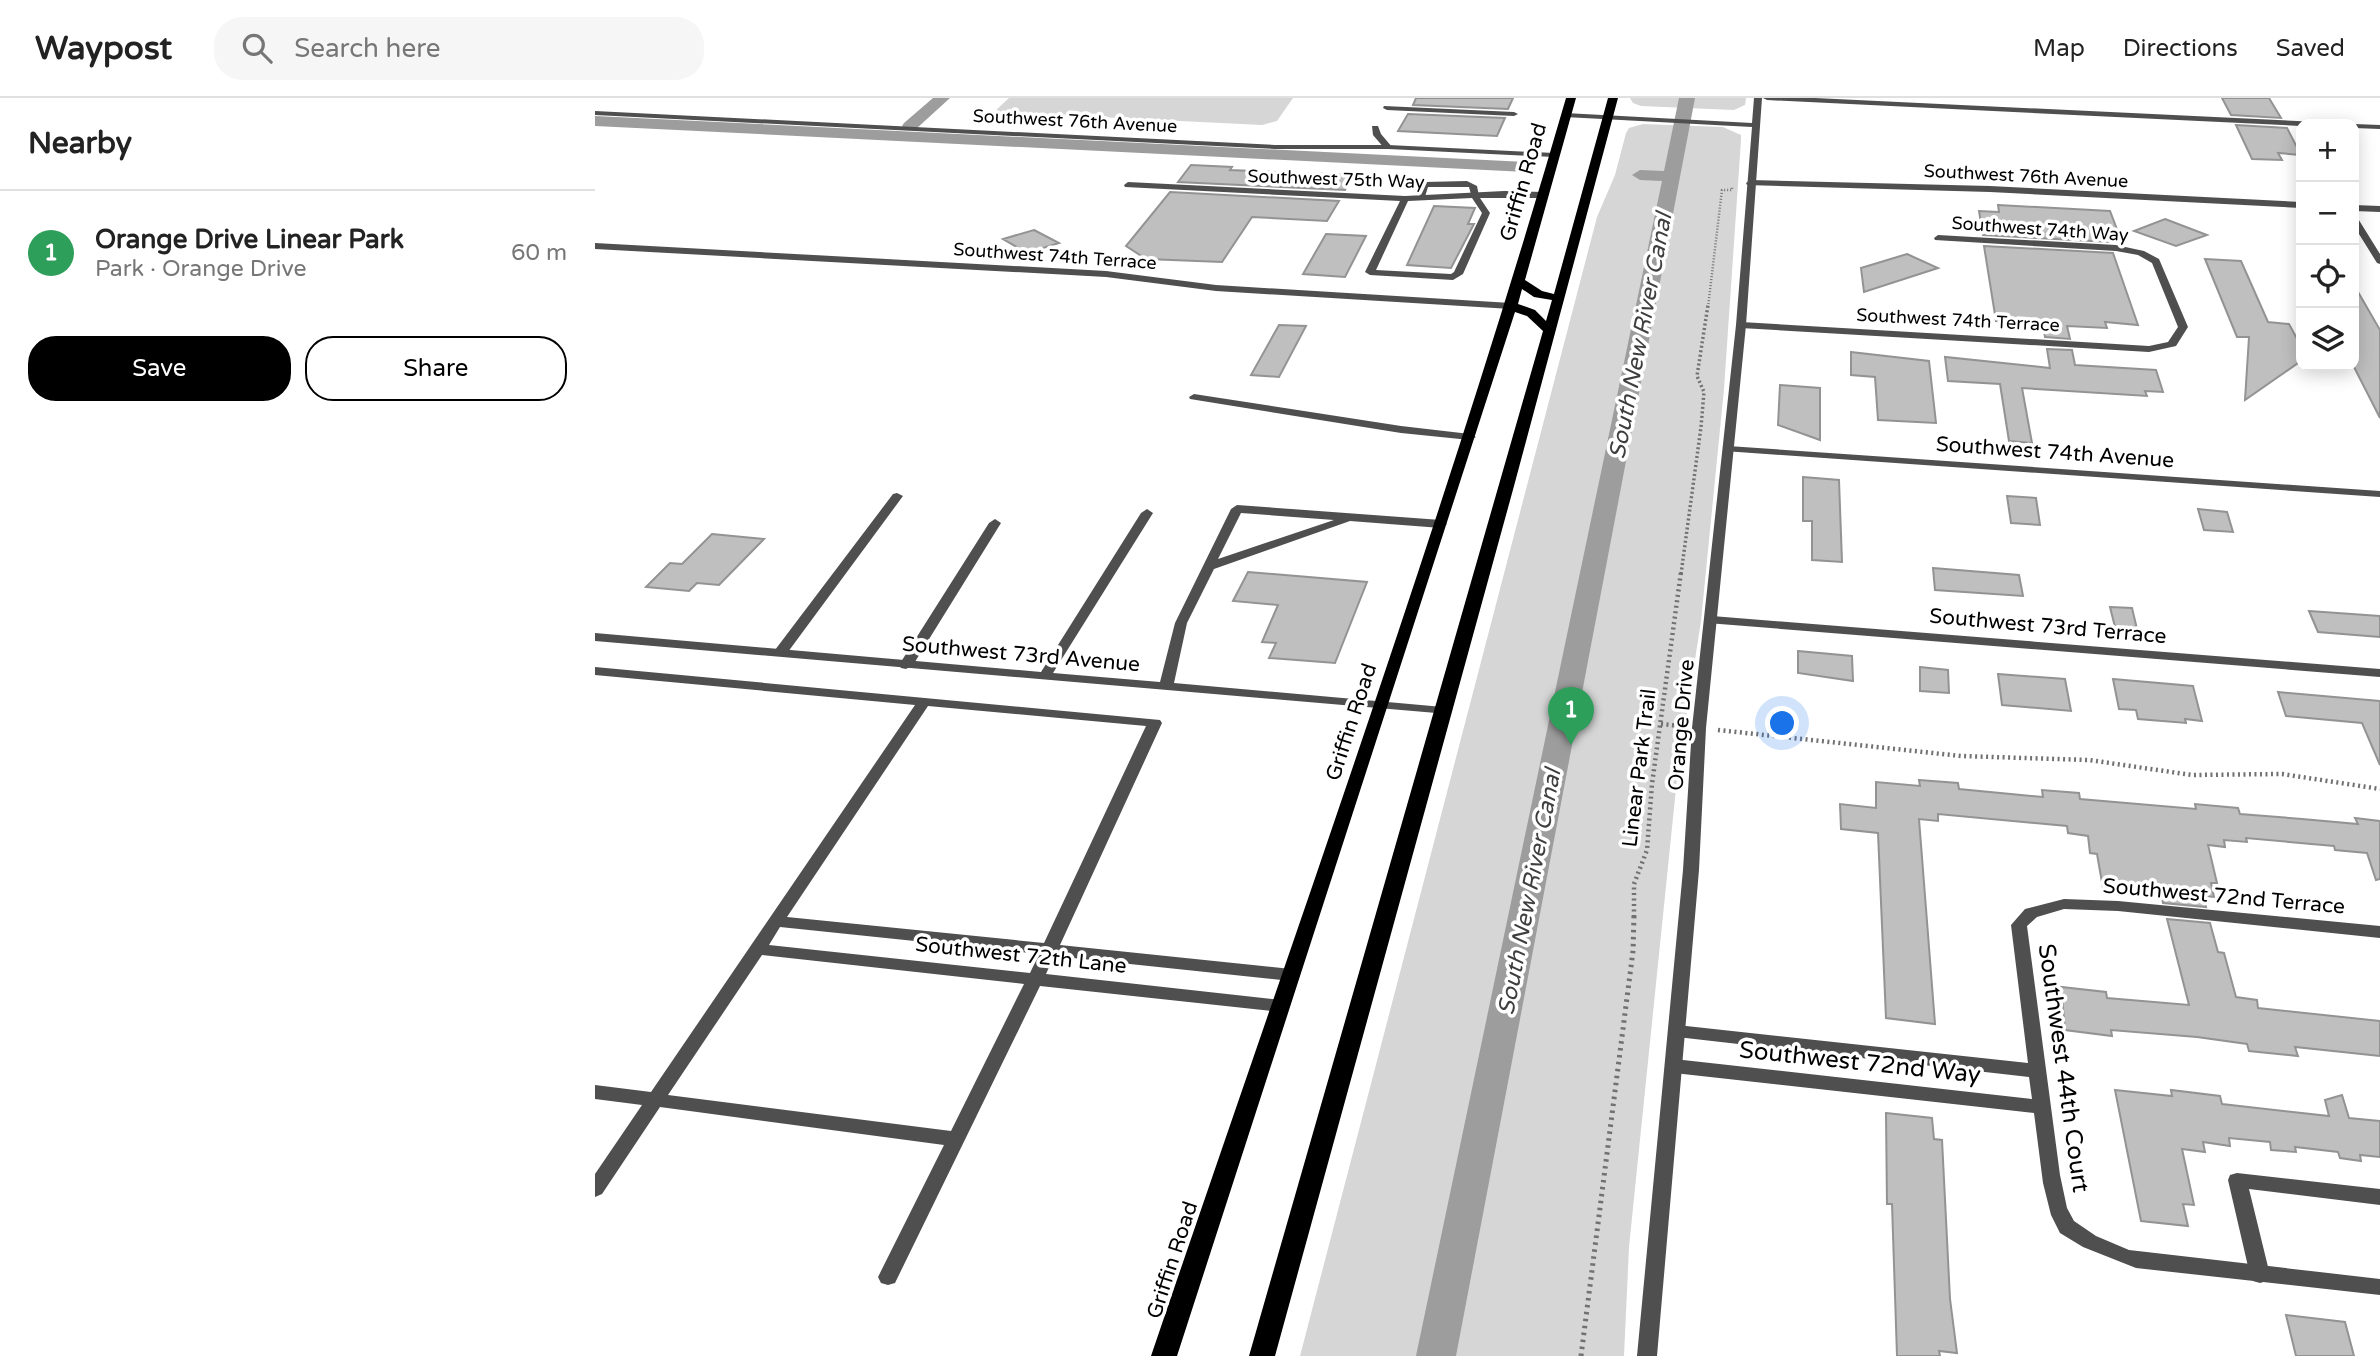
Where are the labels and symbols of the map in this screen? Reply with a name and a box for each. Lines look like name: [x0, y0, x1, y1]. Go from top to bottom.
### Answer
street label: Southwest 76th Avenue: [972, 105, 1178, 137]
street label: Griffin Road: [1495, 120, 1552, 244]
street label: Southwest 76th Avenue: [1923, 160, 2129, 192]
street label: Southwest 75th Way: [1247, 165, 1425, 193]
water label: South New River Canal: [1603, 209, 1679, 461]
street label: Southwest 74th Way: [1951, 212, 2130, 246]
street label: Southwest 74th Terrace: [953, 238, 1157, 274]
street label: Southwest 74th Terrace: [1856, 304, 2060, 336]
street label: Southwest 74th Avenue: [1935, 432, 2175, 473]
street label: Southwest 73rd Terrace: [1928, 604, 2168, 649]
street label: Southwest 73rd Avenue: [901, 632, 1141, 677]
street label: Orange Drive: [1663, 658, 1700, 792]
street label: Griffin Road: [1321, 660, 1382, 784]
pin: 1: [1548, 687, 1594, 745]
street label: Linear Park Trail: [1617, 687, 1662, 849]
your location: [1765, 706, 1799, 740]
water label: South New River Canal: [1492, 765, 1568, 1017]
street label: Southwest 72nd Terrace: [2102, 873, 2346, 920]
street label: Southwest 72th Lane: [914, 932, 1128, 979]
street label: Southwest 44th Court: [2032, 942, 2095, 1194]
street label: Southwest 72nd Way: [1738, 1035, 1982, 1090]
street label: Griffin Road: [1142, 1198, 1203, 1322]

